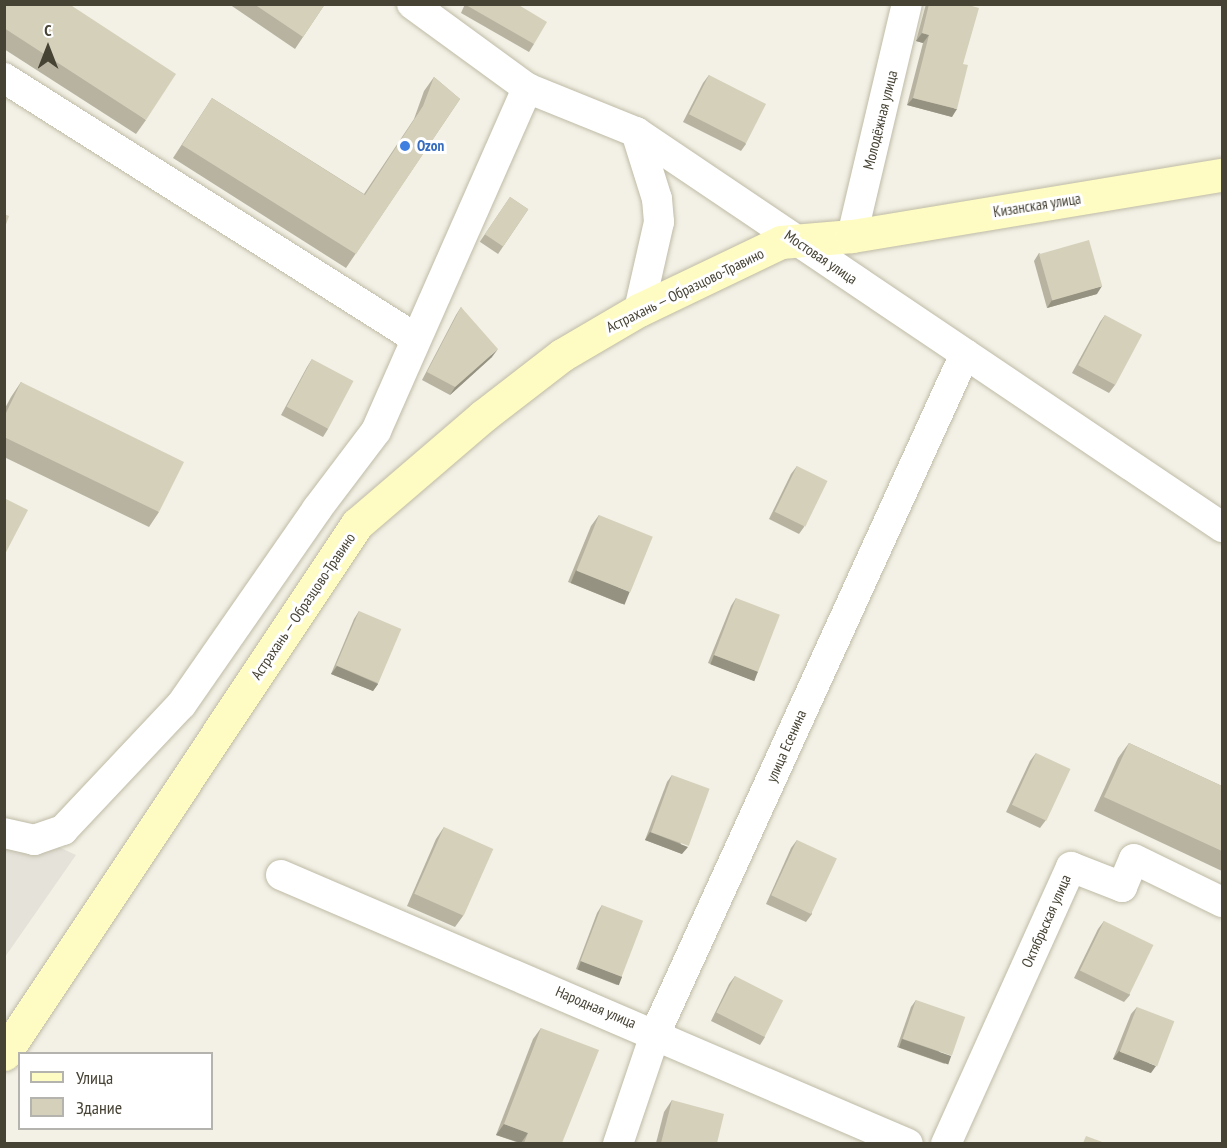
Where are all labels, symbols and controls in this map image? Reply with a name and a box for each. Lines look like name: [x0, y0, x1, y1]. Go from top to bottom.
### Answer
north arrow: [18, 18, 78, 78]
text: С: [44, 20, 52, 40]
street label: Молодёжная улица: [859, 69, 901, 171]
place label: Ozon: [417, 137, 444, 155]
marker: Ozon: [398, 139, 412, 153]
street label: Кизанская улица: [992, 189, 1082, 221]
street label: Мостовая улица: [781, 226, 861, 288]
street label: Астрахань — Образцово-Травино: [603, 244, 767, 336]
street label: Астрахань — Образцово-Травино: [247, 529, 359, 683]
street label: улица Есенина: [762, 707, 810, 785]
street label: Октябрьская улица: [1017, 872, 1075, 970]
street label: Народная улица: [553, 982, 639, 1032]
legend: [18, 1052, 213, 1130]
text: Улица: [76, 1066, 113, 1089]
text: Здание: [76, 1096, 122, 1119]

